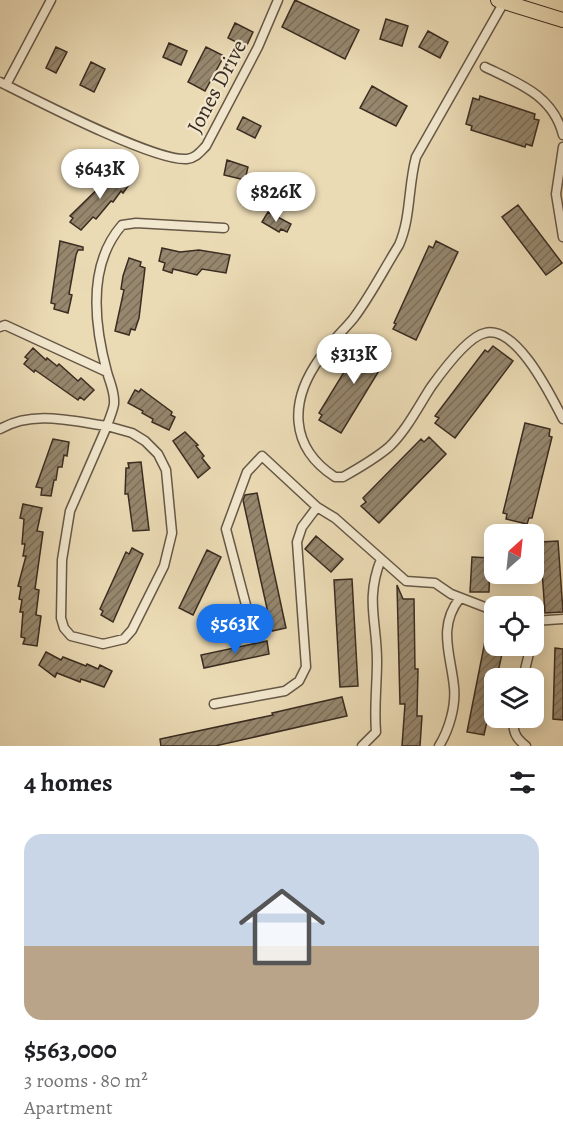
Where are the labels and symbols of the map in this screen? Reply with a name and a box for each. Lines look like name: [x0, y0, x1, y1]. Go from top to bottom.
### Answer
street label: Jones Drive: [180, 34, 254, 138]
pin: $643K: [58, 149, 142, 200]
pin: $826K: [234, 172, 318, 223]
pin: $313K: [312, 334, 396, 385]
north arrow: [484, 524, 544, 584]
pin: $563K: [193, 604, 277, 655]

